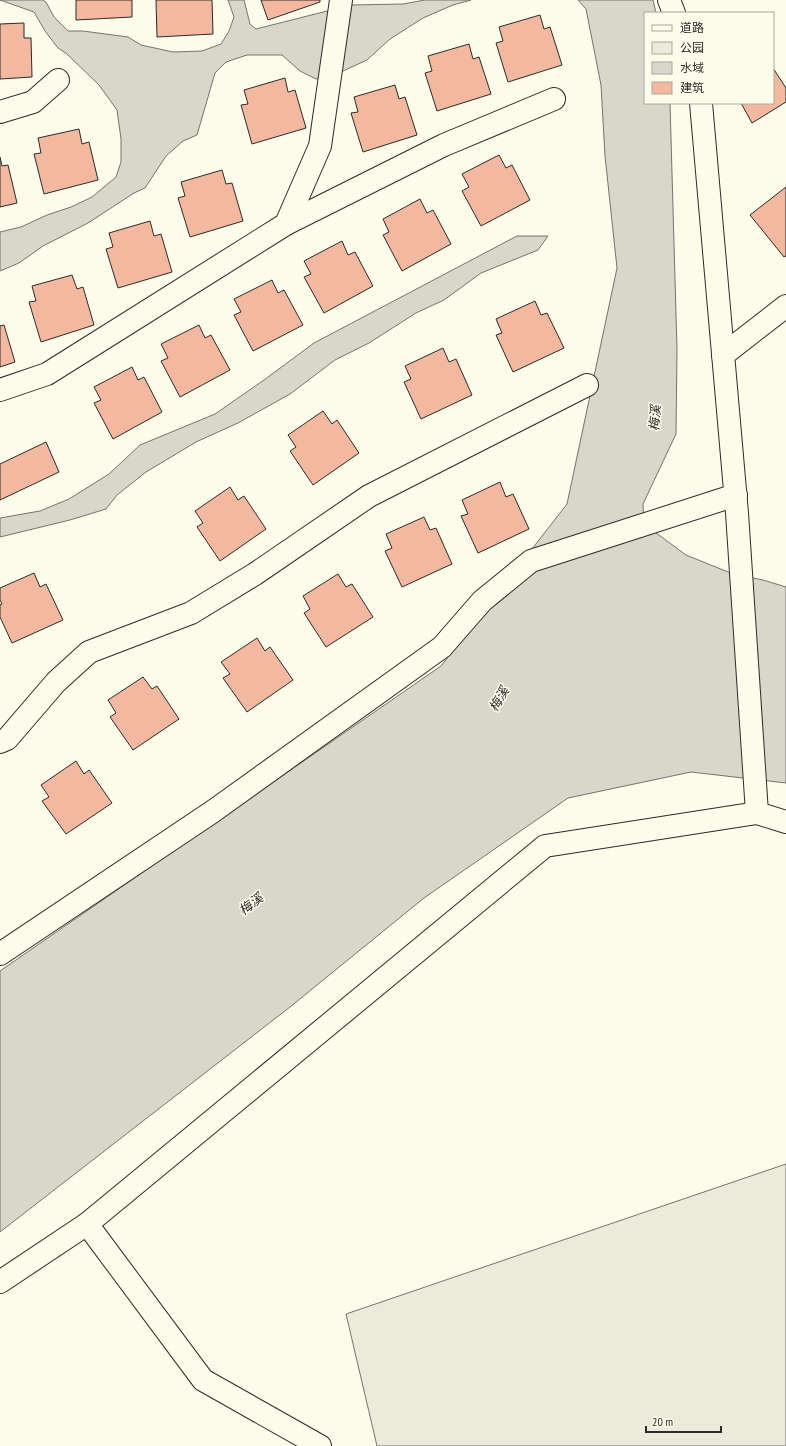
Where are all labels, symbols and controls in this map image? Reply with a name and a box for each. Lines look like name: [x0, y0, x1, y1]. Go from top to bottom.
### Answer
legend: [644, 12, 774, 104]
text: 道路: [680, 20, 704, 35]
text: 公园: [680, 40, 704, 55]
text: 水域: [680, 60, 704, 75]
text: 建筑: [680, 80, 704, 95]
water label: 梅溪: [646, 402, 665, 432]
water label: 梅溪: [485, 682, 514, 715]
water label: 梅溪: [235, 888, 268, 919]
scale bar: [646, 1408, 721, 1434]
text: 20 m: [652, 1414, 673, 1429]

